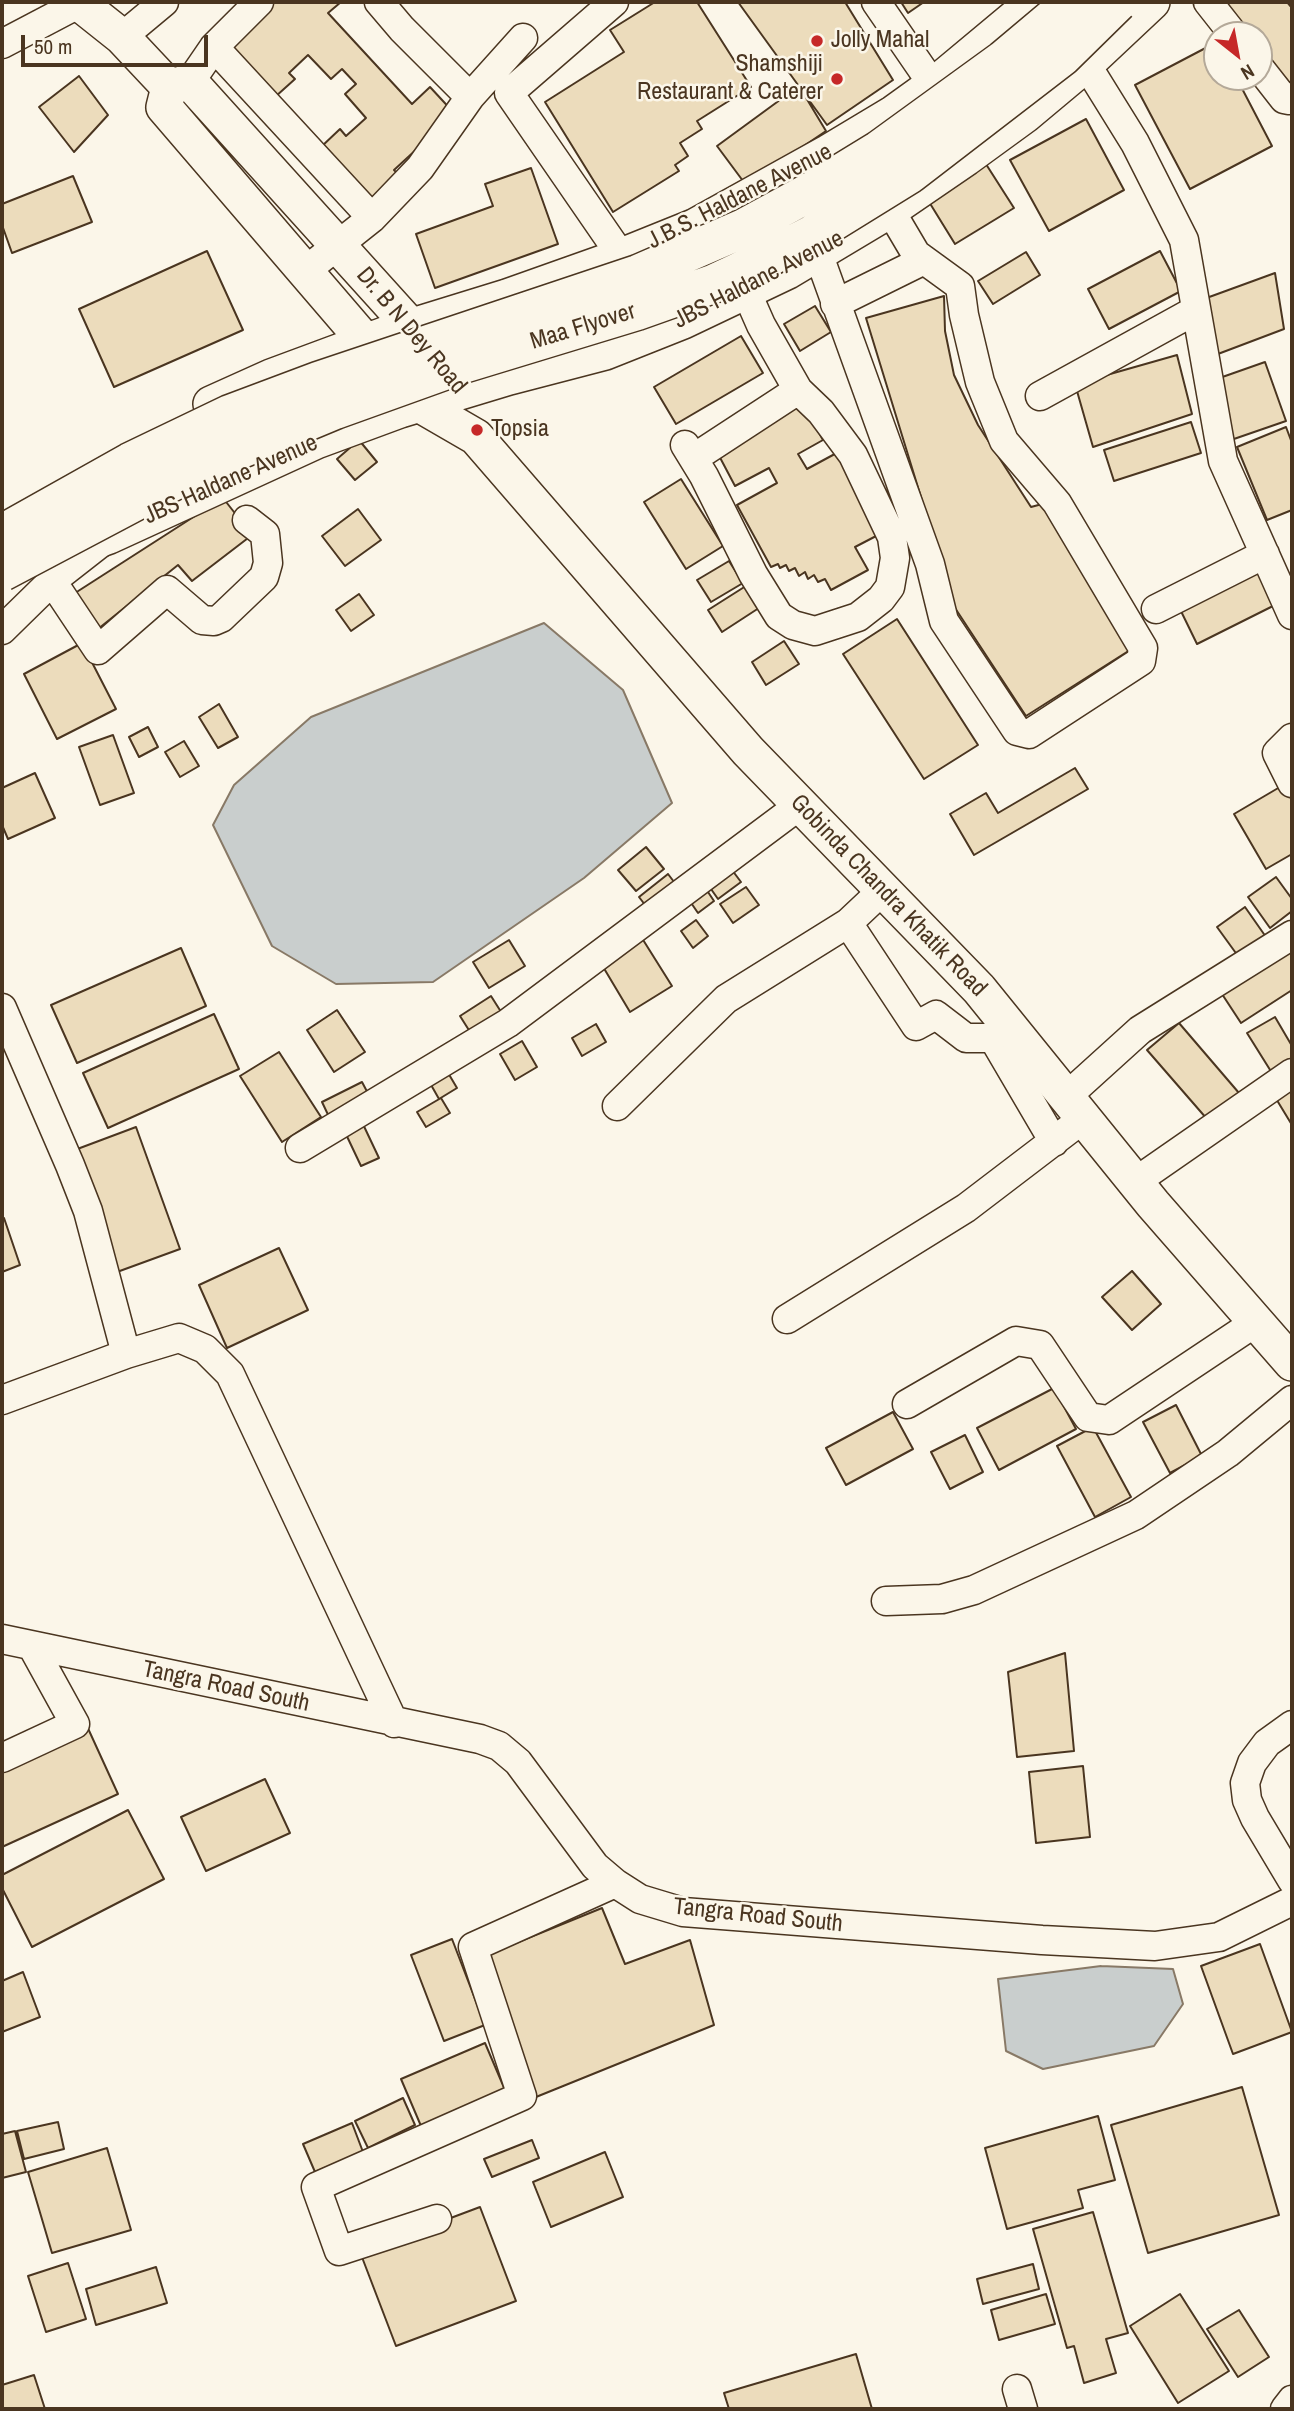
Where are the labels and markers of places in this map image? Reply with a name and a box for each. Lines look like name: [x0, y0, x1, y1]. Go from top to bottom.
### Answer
place label: Jolly Mahal: [831, 27, 929, 55]
marker: Jolly Mahal: [809, 33, 825, 49]
place label: Shamshiji Restaurant & Caterer: [637, 51, 823, 107]
marker: Shamshiji Restaurant & Caterer: [829, 71, 845, 87]
place label: Topsia: [491, 416, 549, 444]
marker: Topsia: [469, 422, 485, 438]

